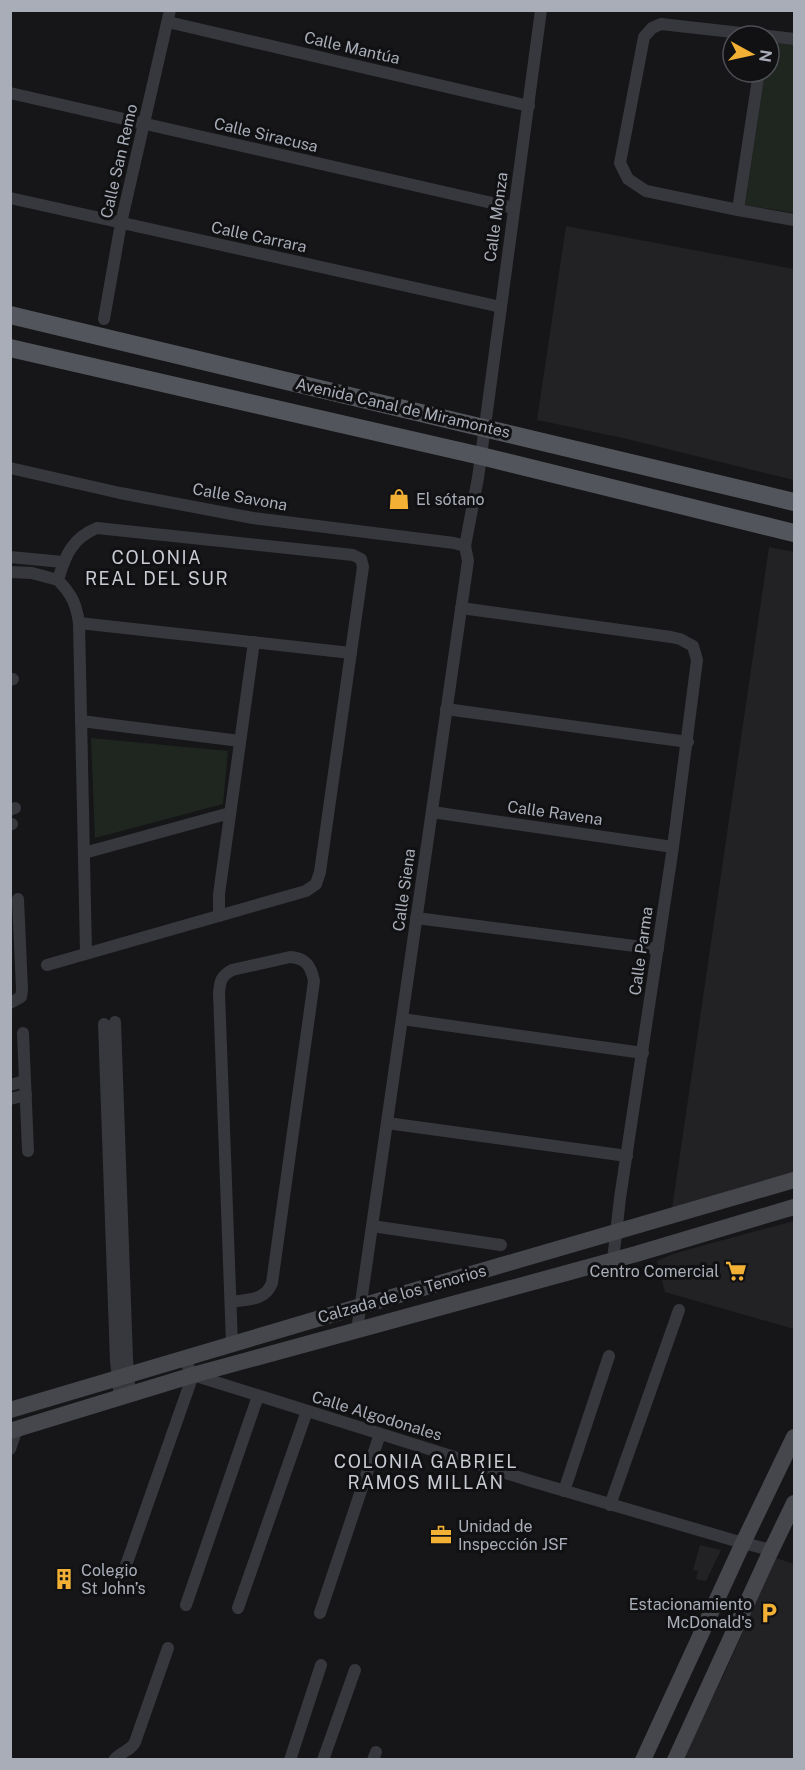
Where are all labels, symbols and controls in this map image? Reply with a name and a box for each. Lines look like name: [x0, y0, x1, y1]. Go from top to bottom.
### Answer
north arrow: [721, 24, 781, 84]
street label: Calle Mantúa: [302, 28, 402, 68]
text: N: [755, 48, 776, 64]
street label: Calle San Remo: [97, 102, 141, 220]
street label: Calle Siracusa: [212, 114, 320, 156]
street label: Calle Monza: [480, 171, 512, 263]
street label: Calle Carrara: [209, 218, 309, 256]
street label: Avenida Canal de Miramontes: [294, 374, 512, 442]
street label: Calle Savona: [191, 479, 289, 515]
shop icon: El sótano: [387, 487, 411, 511]
place label: El sótano: [416, 490, 485, 509]
district label: COLONIA REAL DEL SUR: [85, 547, 229, 589]
street label: Calle Ravena: [506, 797, 604, 829]
street label: Calle Siena: [389, 847, 419, 933]
street label: Calle Parma: [625, 905, 657, 997]
supermarket icon: Centro Comercial: [724, 1259, 748, 1283]
street label: Calzada de los Tenorios: [316, 1261, 488, 1327]
place label: Centro Comercial: [590, 1262, 719, 1281]
street label: Calle Algodonales: [310, 1387, 444, 1445]
district label: COLONIA GABRIEL RAMOS MILLÁN: [334, 1451, 518, 1493]
place label: Unidad de Inspección JSF: [458, 1517, 568, 1554]
office icon: Unidad de Inspección JSF: [429, 1523, 453, 1547]
place label: Colegio St John’s: [81, 1561, 146, 1598]
building icon: Colegio St John’s: [52, 1567, 76, 1591]
place label: Estacionamiento McDonald's: [629, 1595, 752, 1632]
parking icon: Estacionamiento McDonald's: [757, 1601, 781, 1625]

